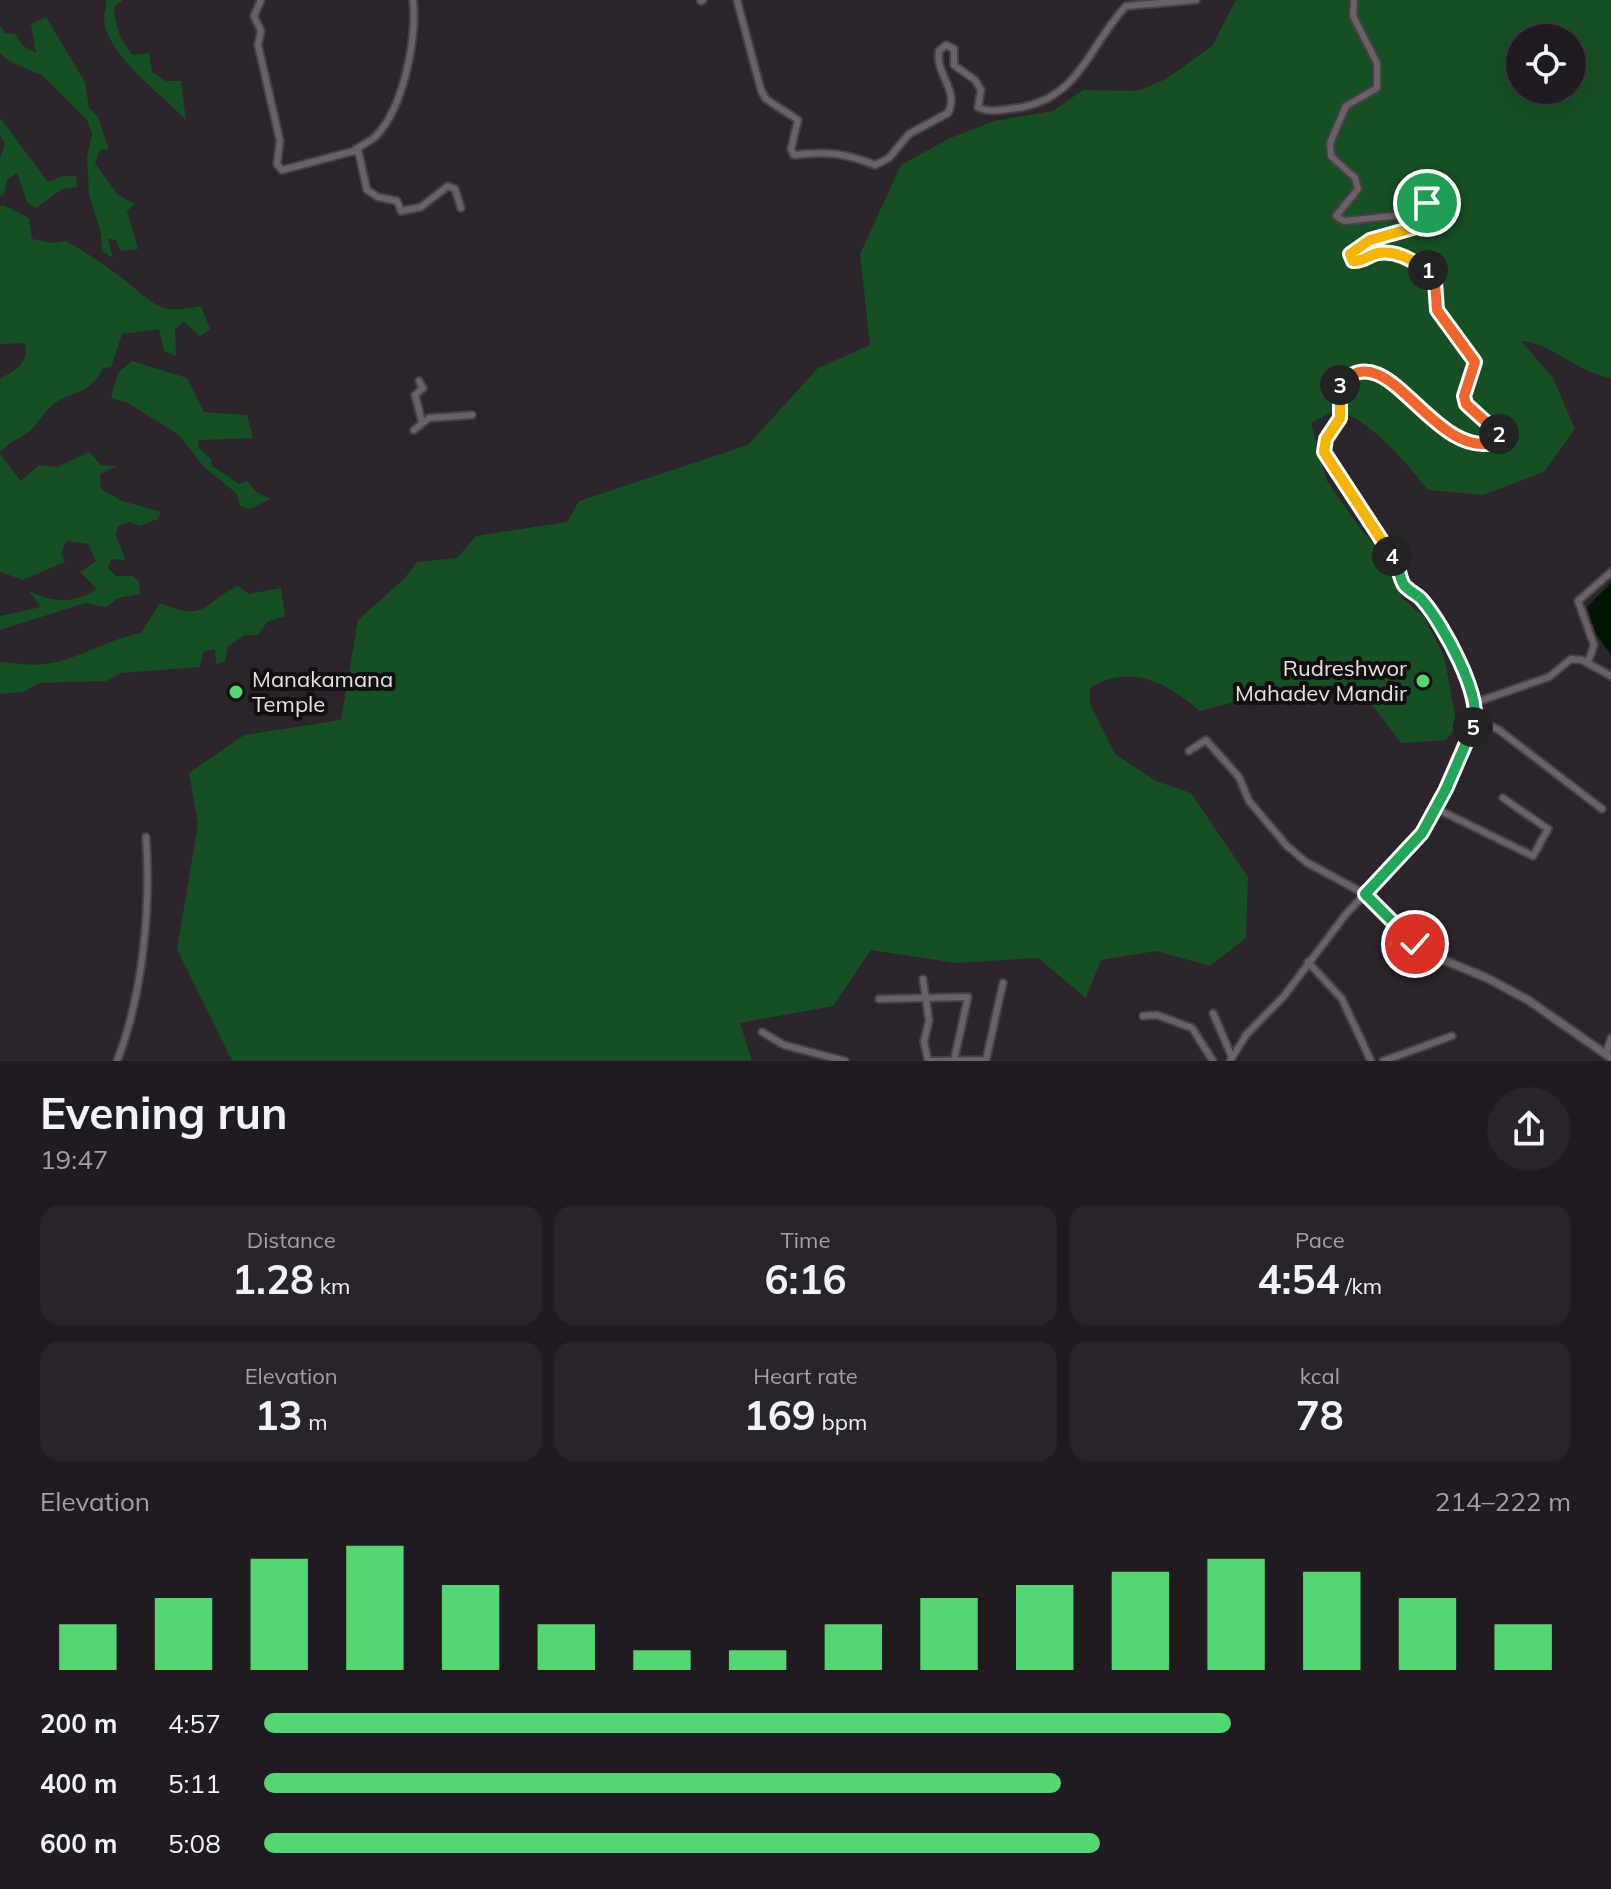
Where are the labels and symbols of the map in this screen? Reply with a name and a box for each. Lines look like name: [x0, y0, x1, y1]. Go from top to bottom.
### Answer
pin: [1393, 169, 1461, 237]
pin: 1: [1408, 250, 1448, 290]
pin: 3: [1320, 365, 1360, 405]
pin: 2: [1479, 414, 1519, 454]
pin: 4: [1372, 536, 1412, 576]
place label: Rudreshwor Mahadev Mandir: [1235, 654, 1407, 707]
place label: Manakamana Temple: [252, 665, 393, 718]
marker: Rudreshwor Mahadev Mandir: [1414, 672, 1432, 690]
marker: Manakamana Temple: [227, 683, 245, 701]
pin: 5: [1453, 707, 1493, 747]
pin: [1381, 910, 1449, 978]

